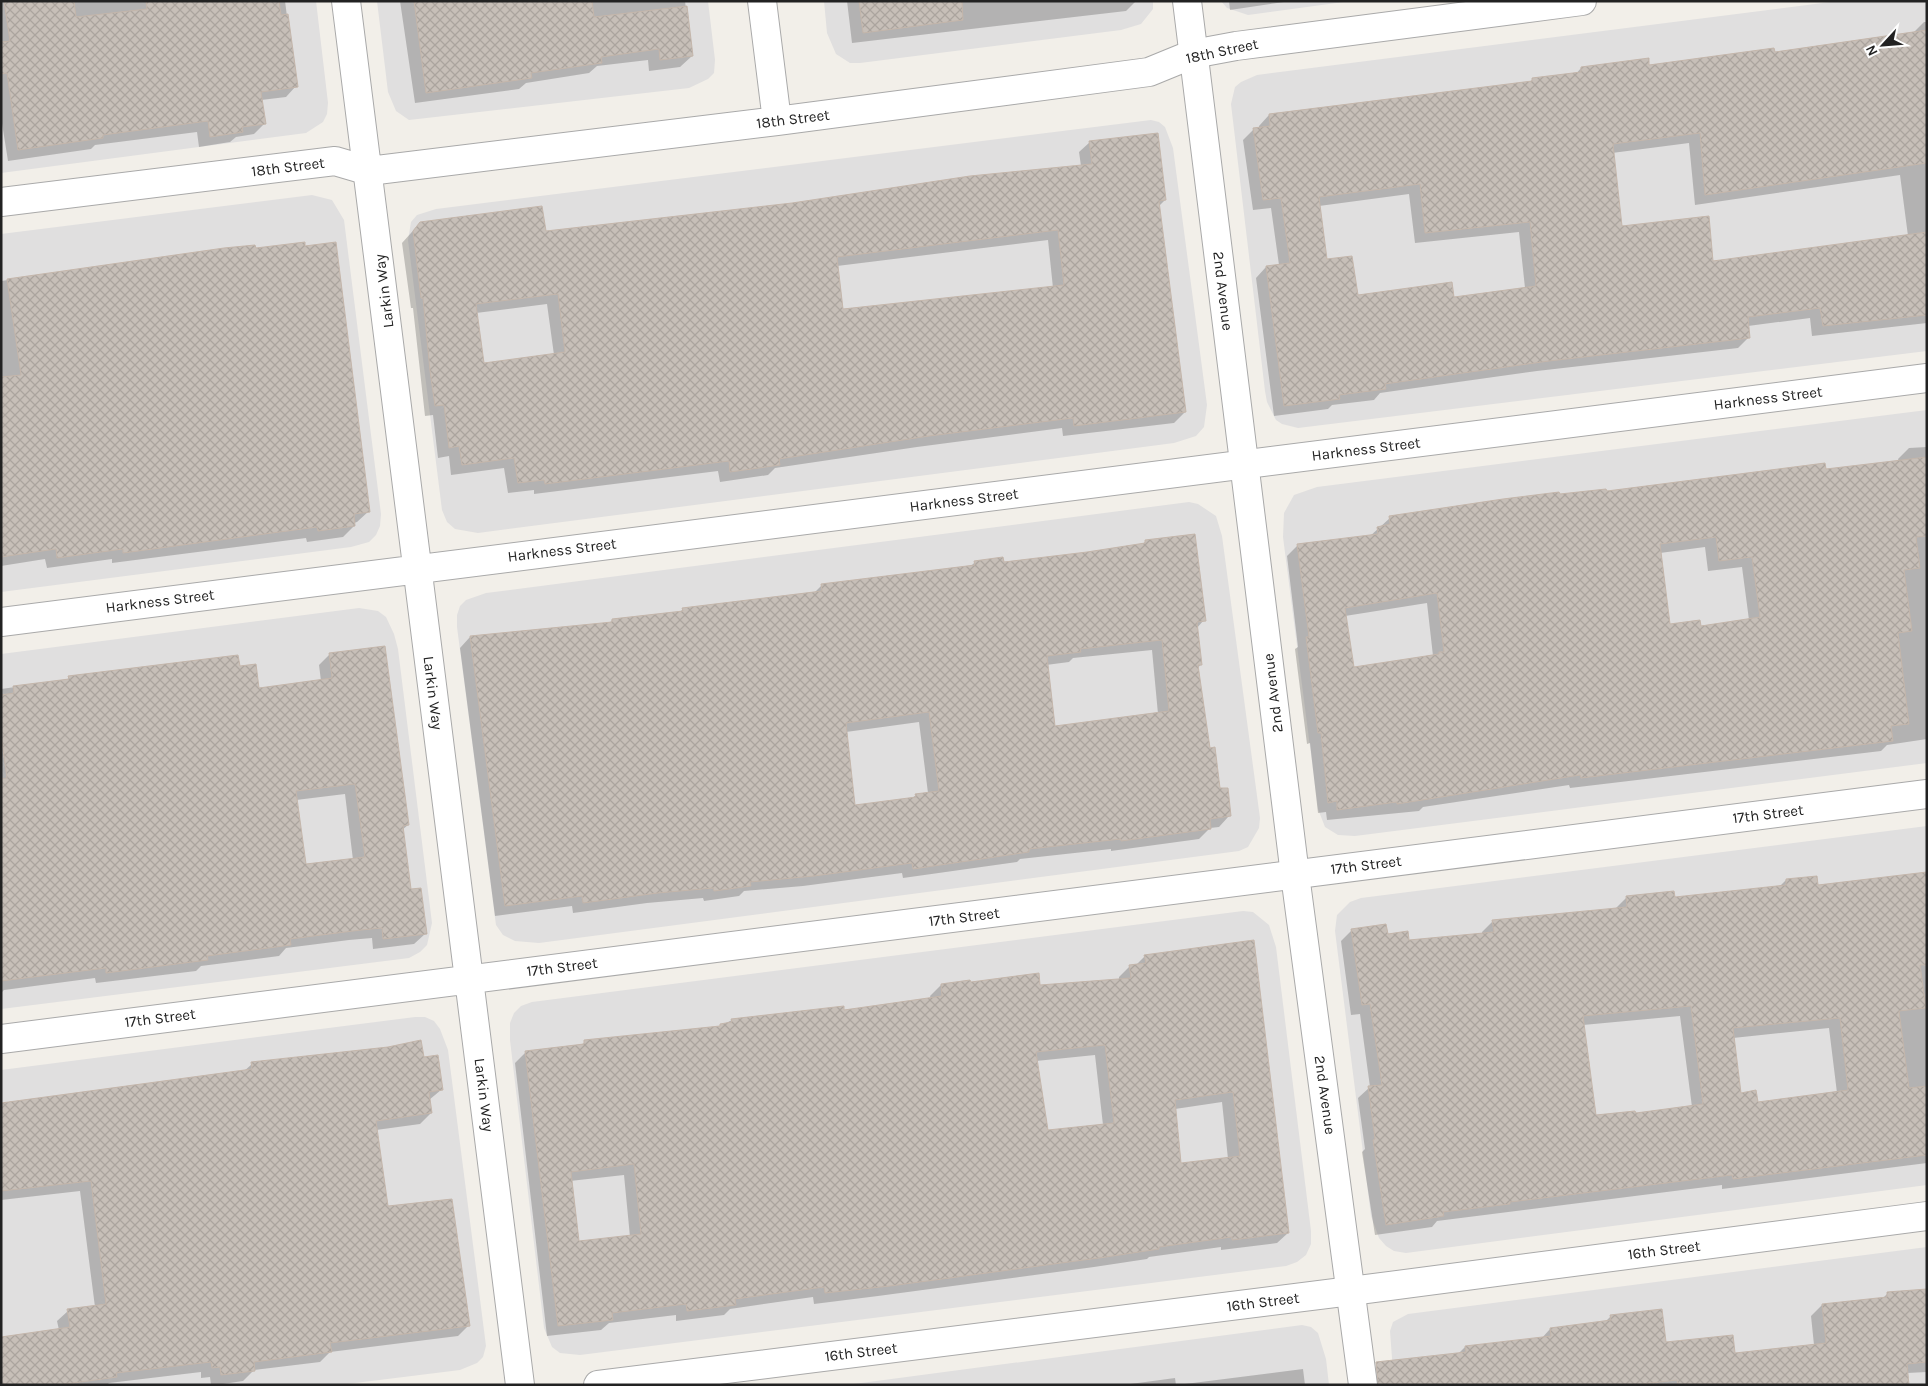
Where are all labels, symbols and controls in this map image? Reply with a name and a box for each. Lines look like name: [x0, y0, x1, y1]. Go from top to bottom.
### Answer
north arrow: [1858, 20, 1908, 70]
street label: 18th Street: [1184, 34, 1260, 67]
text: N: [1862, 42, 1882, 59]
street label: 18th Street: [755, 106, 831, 132]
street label: 18th Street: [250, 154, 326, 180]
street label: 2nd Avenue: [1209, 250, 1237, 332]
street label: Larkin Way: [371, 253, 397, 329]
street label: Harkness Street: [1713, 382, 1824, 414]
street label: Harkness Street: [1311, 433, 1422, 465]
street label: Harkness Street: [909, 484, 1020, 516]
street label: Harkness Street: [507, 534, 618, 566]
street label: Harkness Street: [105, 585, 216, 617]
street label: 2nd Avenue: [1259, 652, 1287, 734]
street label: Larkin Way: [420, 655, 446, 731]
street label: 17th Street: [1731, 801, 1805, 827]
street label: 17th Street: [1329, 852, 1403, 878]
street label: 17th Street: [927, 904, 1001, 930]
street label: 17th Street: [525, 954, 599, 980]
street label: 17th Street: [123, 1005, 197, 1031]
street label: 2nd Avenue: [1311, 1054, 1339, 1136]
street label: Larkin Way: [471, 1057, 497, 1133]
street label: 16th Street: [1627, 1237, 1702, 1263]
street label: 16th Street: [1226, 1289, 1301, 1315]
street label: 16th Street: [824, 1339, 899, 1365]

